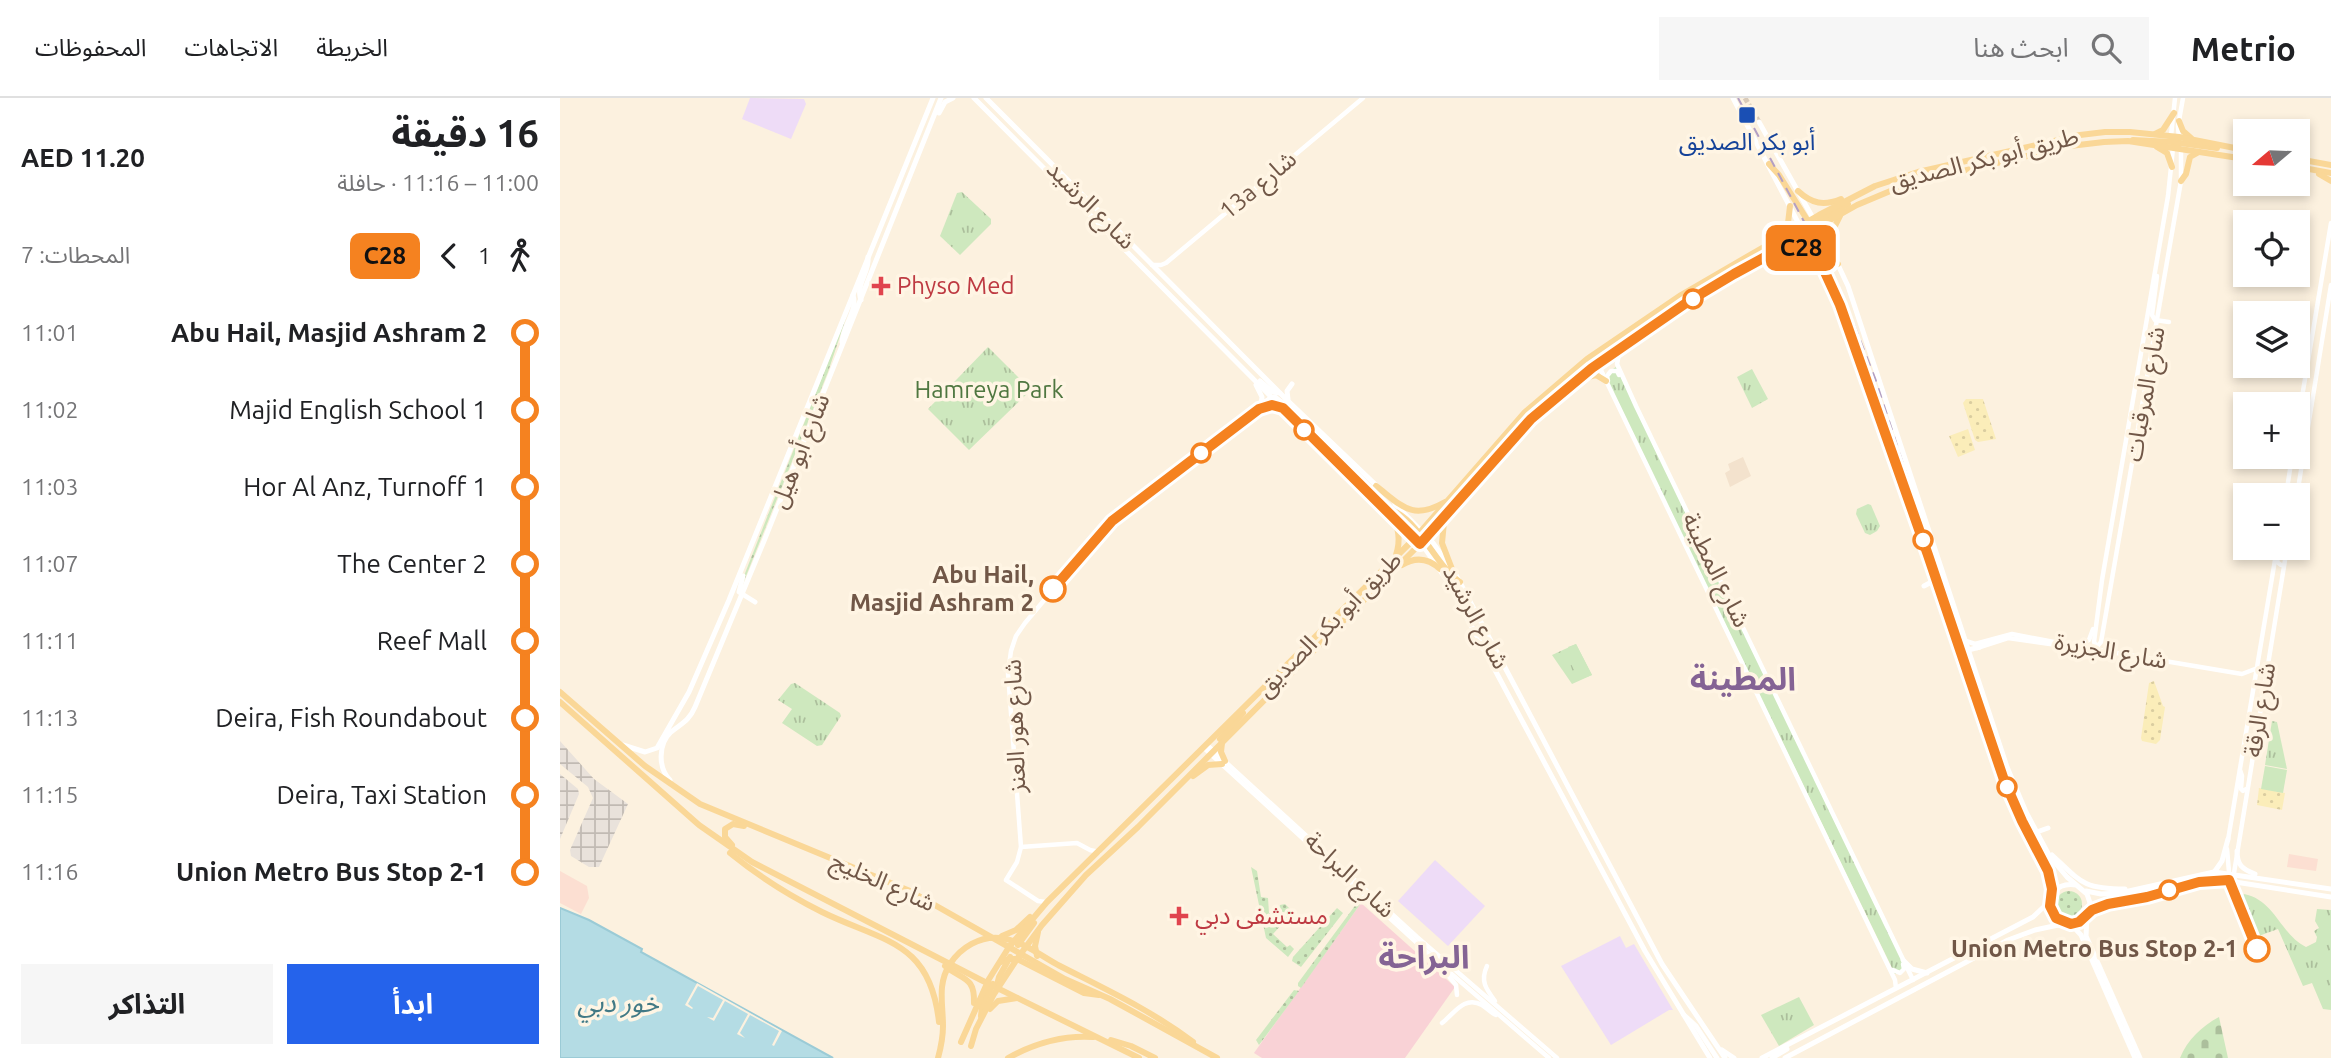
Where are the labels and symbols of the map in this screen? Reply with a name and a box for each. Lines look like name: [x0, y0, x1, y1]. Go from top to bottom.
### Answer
marker: أبو بكر الصديق: [1737, 105, 1757, 125]
north arrow: [2233, 119, 2310, 196]
street label: طريق أبو بكر الصديق: [1886, 120, 2082, 197]
place label: أبو بكر الصديق: [1679, 126, 1815, 157]
street label: 13a شارع: [1214, 145, 1304, 227]
street label: شارع الرشيد: [1039, 155, 1141, 257]
line badge: C28: [1761, 225, 1841, 271]
place label: Physo Med: [897, 272, 1014, 299]
marker: Physo Med: [871, 276, 891, 296]
unlabelled marker: [1683, 289, 1703, 309]
street label: شارع المرقبات: [2119, 324, 2174, 464]
park label: Hamreya Park: [914, 376, 1064, 403]
street label: شارع أبو هيل: [762, 389, 839, 514]
unlabelled marker: [1294, 420, 1314, 440]
unlabelled marker: [1191, 443, 1211, 463]
street label: شارع المطينة: [1674, 508, 1756, 633]
unlabelled marker: [1913, 530, 1933, 550]
street label: طريق أبو بكر الصديق: [1249, 544, 1408, 703]
street label: شارع الرشيد: [1434, 560, 1515, 675]
place label: Abu Hail, Masjid Ashram 2: [850, 561, 1034, 616]
marker: Abu Hail, Masjid Ashram 2: [1040, 576, 1066, 602]
street label: شارع الجزيرة: [2052, 627, 2169, 678]
street label: شارع هور العنز: [999, 659, 1034, 794]
district label: المطينة: [1690, 660, 1796, 697]
street label: شارع الرقة: [2239, 661, 2284, 760]
unlabelled marker: [1997, 777, 2017, 797]
street label: شارع البراحة: [1297, 826, 1401, 926]
street label: شارع الخليج: [825, 847, 940, 920]
unlabelled marker: [2159, 880, 2179, 900]
place label: مستشفى دبي: [1195, 902, 1328, 935]
marker: مستشفى دبي: [1169, 906, 1189, 926]
place label: Union Metro Bus Stop 2-1: [1951, 935, 2238, 962]
marker: Union Metro Bus Stop 2-1: [2244, 936, 2270, 962]
district label: البراحة: [1379, 938, 1469, 976]
water label: خور دبي: [577, 988, 660, 1023]

